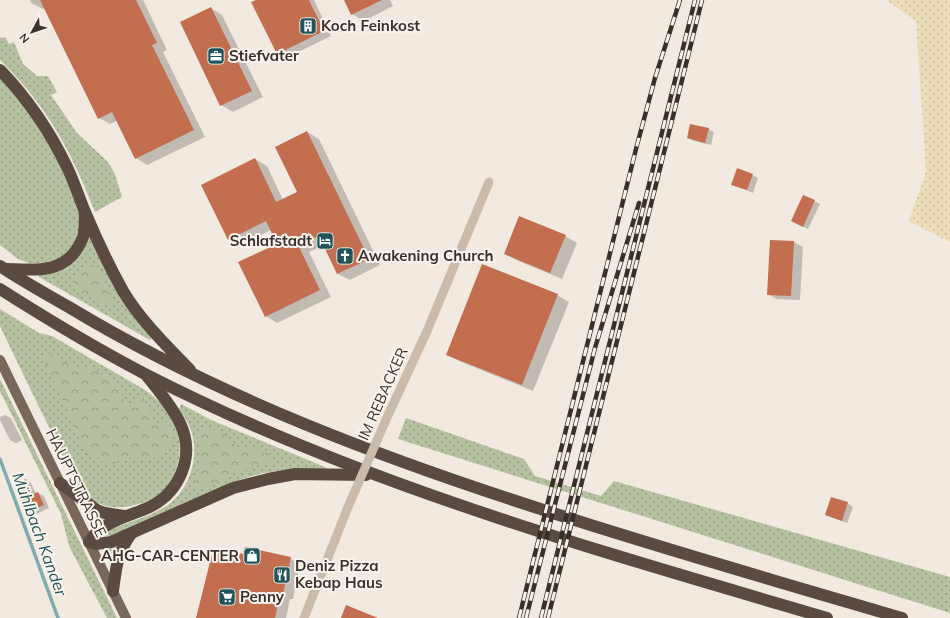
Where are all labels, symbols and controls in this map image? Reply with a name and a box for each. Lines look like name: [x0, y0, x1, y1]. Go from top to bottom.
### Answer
north arrow: [12, 12, 52, 52]
building icon: Koch Feinkost: [298, 16, 318, 36]
place label: Koch Feinkost: [321, 16, 420, 35]
text: N: [16, 31, 32, 46]
office icon: Stiefvater: [206, 46, 226, 66]
place label: Stiefvater: [229, 46, 299, 65]
place label: Schlafstadt: [230, 231, 312, 250]
hotel icon: Schlafstadt: [315, 231, 335, 251]
church icon: Awakening Church: [335, 246, 355, 266]
place label: Awakening Church: [358, 246, 494, 265]
street label: IM REBACKER: [354, 344, 412, 443]
street label: HAUPTSTRASSE: [42, 425, 111, 540]
water label: Mühlbach Kander: [8, 469, 72, 600]
place label: AHG-CAR-CENTER: [101, 546, 239, 565]
shop icon: AHG-CAR-CENTER: [242, 546, 262, 566]
place label: Deniz Pizza Kebap Haus: [295, 556, 382, 592]
restaurant icon: Deniz Pizza Kebap Haus: [272, 565, 292, 585]
supermarket icon: Penny: [217, 587, 237, 607]
place label: Penny: [240, 587, 285, 606]

